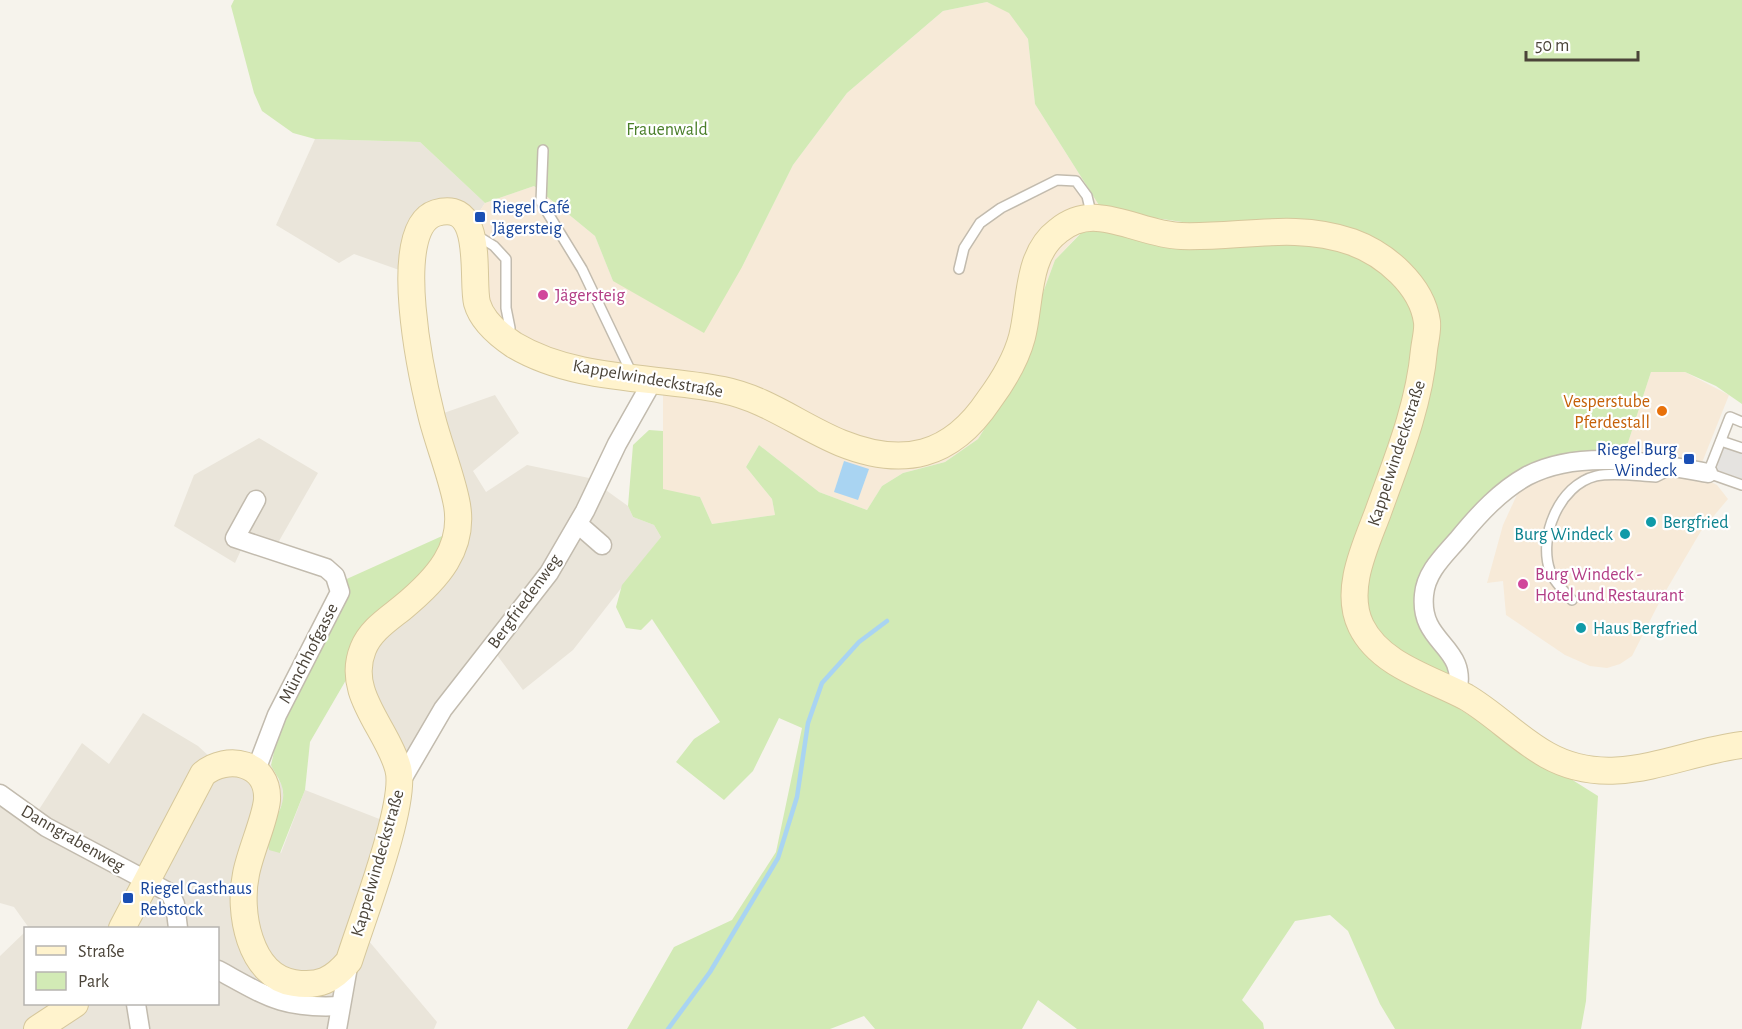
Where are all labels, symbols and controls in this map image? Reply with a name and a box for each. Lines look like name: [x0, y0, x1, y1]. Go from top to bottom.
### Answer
scale bar: [1526, 24, 1638, 62]
text: 50 m: [1535, 37, 1569, 55]
park label: Frauenwald: [626, 121, 708, 139]
place label: Riegel Café Jägersteig: [492, 199, 570, 238]
marker: Riegel Café Jägersteig: [473, 210, 487, 224]
place label: Jägersteig: [555, 287, 625, 305]
marker: Jägersteig: [536, 288, 550, 302]
street label: Kappelwindeckstraße: [571, 357, 724, 401]
street label: Kappelwindeckstraße: [1365, 378, 1429, 528]
place label: Vesperstube Pferdestall: [1563, 393, 1650, 432]
marker: Vesperstube Pferdestall: [1655, 404, 1669, 418]
place label: Riegel Burg Windeck: [1597, 441, 1678, 480]
marker: Riegel Burg Windeck: [1682, 452, 1696, 466]
place label: Bergfried: [1663, 514, 1729, 532]
marker: Bergfried: [1644, 515, 1658, 529]
place label: Burg Windeck: [1514, 526, 1614, 544]
marker: Burg Windeck: [1618, 527, 1632, 541]
street label: Bergfriedenweg: [485, 551, 565, 652]
place label: Burg Windeck - Hotel und Restaurant: [1535, 566, 1684, 605]
marker: Burg Windeck - Hotel und Restaurant: [1516, 577, 1530, 591]
street label: Münchhofgasse: [276, 600, 342, 706]
place label: Haus Bergfried: [1593, 620, 1698, 638]
marker: Haus Bergfried: [1574, 621, 1588, 635]
street label: Kappelwindeckstraße: [348, 788, 408, 939]
street label: Danngrabenweg: [18, 802, 127, 876]
place label: Riegel Gasthaus Rebstock: [140, 880, 252, 919]
marker: Riegel Gasthaus Rebstock: [121, 891, 135, 905]
legend: [24, 927, 219, 1005]
text: Straße: [78, 943, 124, 961]
text: Park: [78, 973, 110, 991]

